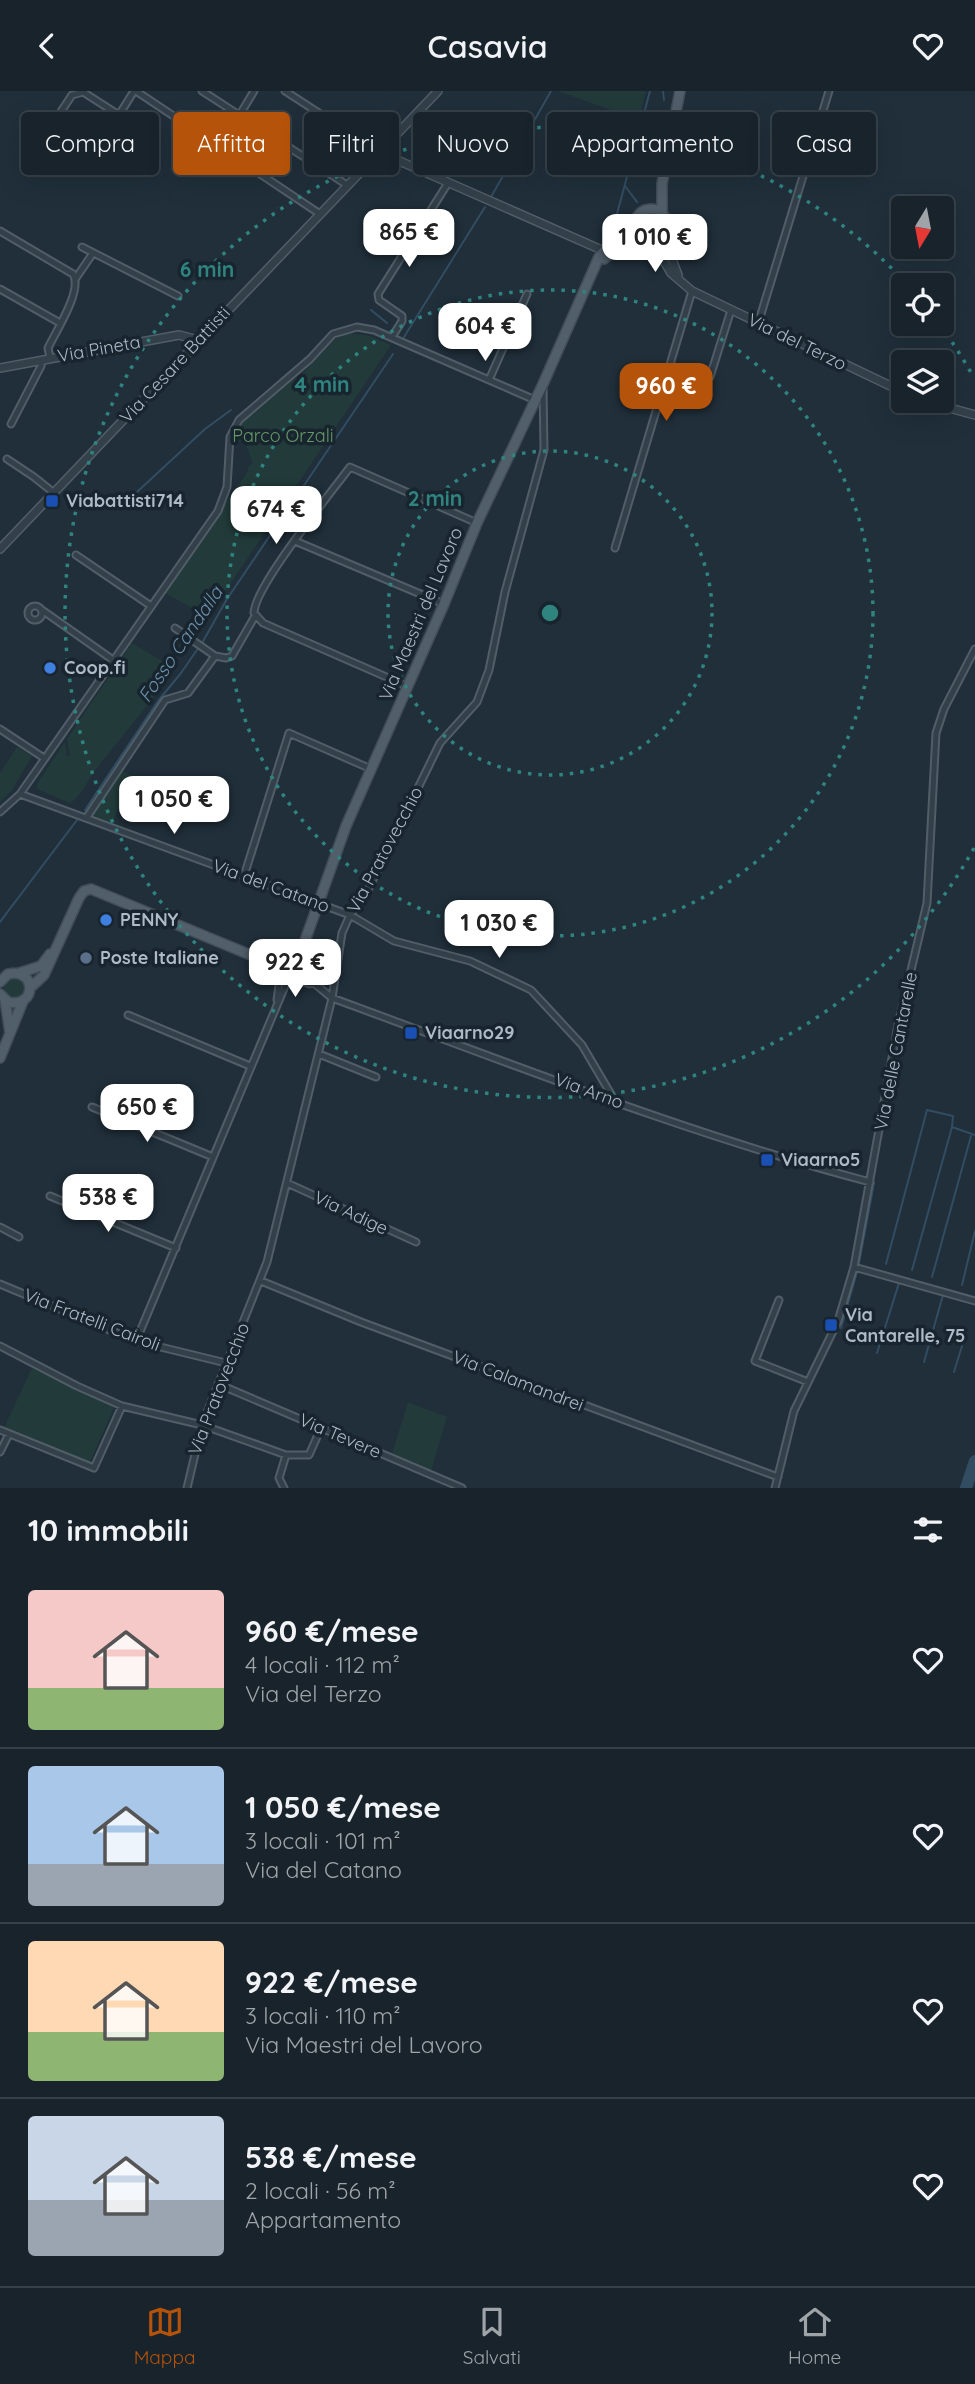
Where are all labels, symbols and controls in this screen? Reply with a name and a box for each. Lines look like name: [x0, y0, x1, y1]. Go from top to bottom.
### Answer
text: Casavia: [427, 26, 548, 66]
icon: back: [28, 27, 66, 65]
icon: heart: [909, 27, 947, 65]
chip: Compra: [21, 112, 159, 175]
chip: Affitta: [173, 112, 290, 175]
chip: Filtri: [304, 112, 399, 175]
chip: Nuovo: [413, 112, 533, 175]
chip: Appartamento: [547, 112, 758, 175]
chip: Casa: [772, 112, 876, 175]
north arrow: [891, 196, 954, 259]
map controls: [891, 196, 954, 413]
pin: 865 €: [360, 209, 458, 269]
pin: 1 010 €: [590, 215, 720, 274]
text: 865 €: [379, 217, 439, 246]
text: 1 010 €: [618, 222, 692, 251]
text: 6 min: [180, 256, 234, 282]
button: locate: [891, 273, 954, 336]
street label: Via Cesare Battisti: [114, 301, 235, 428]
pin: 604 €: [436, 303, 534, 363]
street label: Via del Terzo: [744, 308, 850, 375]
text: 604 €: [454, 311, 516, 340]
street label: Via Pineta: [56, 330, 142, 367]
button: layers: [891, 350, 954, 413]
pin: 960 €: [617, 363, 715, 423]
text: 4 min: [294, 371, 350, 397]
text: 960 €: [636, 371, 696, 400]
park label: Parco Orzali: [232, 424, 334, 447]
text: 2 min: [408, 485, 462, 511]
pin: 674 €: [227, 487, 325, 546]
place label: Viabattisti714: [66, 489, 184, 512]
marker: Viabattisti714: [44, 493, 60, 509]
text: 674 €: [247, 494, 305, 523]
street label: Via Maestri del Lavoro: [374, 524, 467, 704]
water label: Fosso Candalla: [132, 580, 228, 707]
centre of rings: [538, 601, 562, 625]
place label: Coop.fi: [64, 656, 126, 679]
marker: Coop.fi: [42, 660, 58, 676]
pin: 1 050 €: [109, 777, 239, 836]
street label: Via Pratovecchio: [342, 783, 428, 917]
text: 1 050 €: [135, 784, 213, 813]
street label: Via del Catano: [210, 854, 333, 917]
pin: 1 030 €: [434, 901, 564, 960]
place label: PENNY: [120, 908, 179, 931]
text: 1 030 €: [461, 908, 537, 937]
marker: PENNY: [98, 912, 114, 928]
pin: 922 €: [246, 939, 344, 999]
place label: Poste Italiane: [100, 946, 219, 969]
text: 922 €: [265, 947, 325, 976]
marker: Poste Italiane: [78, 950, 94, 966]
street label: Via delle Cantarelle: [869, 970, 922, 1132]
place label: Viaarno29: [425, 1021, 514, 1044]
marker: Viaarno29: [403, 1025, 419, 1041]
street label: Via Arno: [552, 1067, 627, 1114]
pin: 650 €: [98, 1084, 196, 1144]
text: 650 €: [117, 1092, 177, 1121]
place label: Viaarno5: [781, 1148, 860, 1171]
marker: Viaarno5: [759, 1152, 775, 1168]
pin: 538 €: [59, 1175, 157, 1234]
text: 538 €: [78, 1182, 138, 1211]
street label: Via Adige: [311, 1185, 392, 1240]
street label: Via Fratelli Cairoli: [21, 1283, 164, 1356]
place label: Via Cantarelle, 75: [845, 1303, 965, 1347]
marker: Via Cantarelle, 75: [823, 1317, 839, 1333]
street label: Via Pratovecchio: [183, 1319, 254, 1458]
street label: Via Calamandrei: [449, 1345, 587, 1416]
street label: Via Tevere: [296, 1408, 385, 1463]
text: 10 immobili: [28, 1511, 189, 1549]
icon: filters: [909, 1511, 947, 1549]
text: 960 €/mese: [245, 1612, 419, 1650]
icon: home: [84, 1618, 168, 1702]
icon: heart: [909, 1641, 947, 1679]
text: 4 locali · 112 m²: [245, 1650, 400, 1679]
text: Via del Terzo: [245, 1679, 382, 1708]
text: 1 050 €/mese: [245, 1788, 441, 1826]
icon: home: [84, 1794, 168, 1878]
icon: heart: [909, 1817, 947, 1855]
text: 3 locali · 101 m²: [245, 1826, 401, 1855]
text: Via del Catano: [245, 1855, 402, 1884]
text: 922 €/mese: [245, 1963, 418, 2001]
icon: home: [84, 1969, 168, 2053]
icon: heart: [909, 1992, 947, 2030]
text: 3 locali · 110 m²: [245, 2001, 401, 2030]
text: Via Maestri del Lavoro: [245, 2030, 483, 2059]
text: 538 €/mese: [245, 2138, 417, 2176]
icon: home: [84, 2144, 168, 2228]
icon: heart: [909, 2167, 947, 2205]
text: 2 locali · 56 m²: [245, 2176, 396, 2205]
text: Appartamento: [245, 2205, 401, 2234]
tab: Mappa: [134, 2303, 195, 2369]
tab: Salvati: [463, 2303, 521, 2369]
tab: Home: [788, 2303, 841, 2369]

